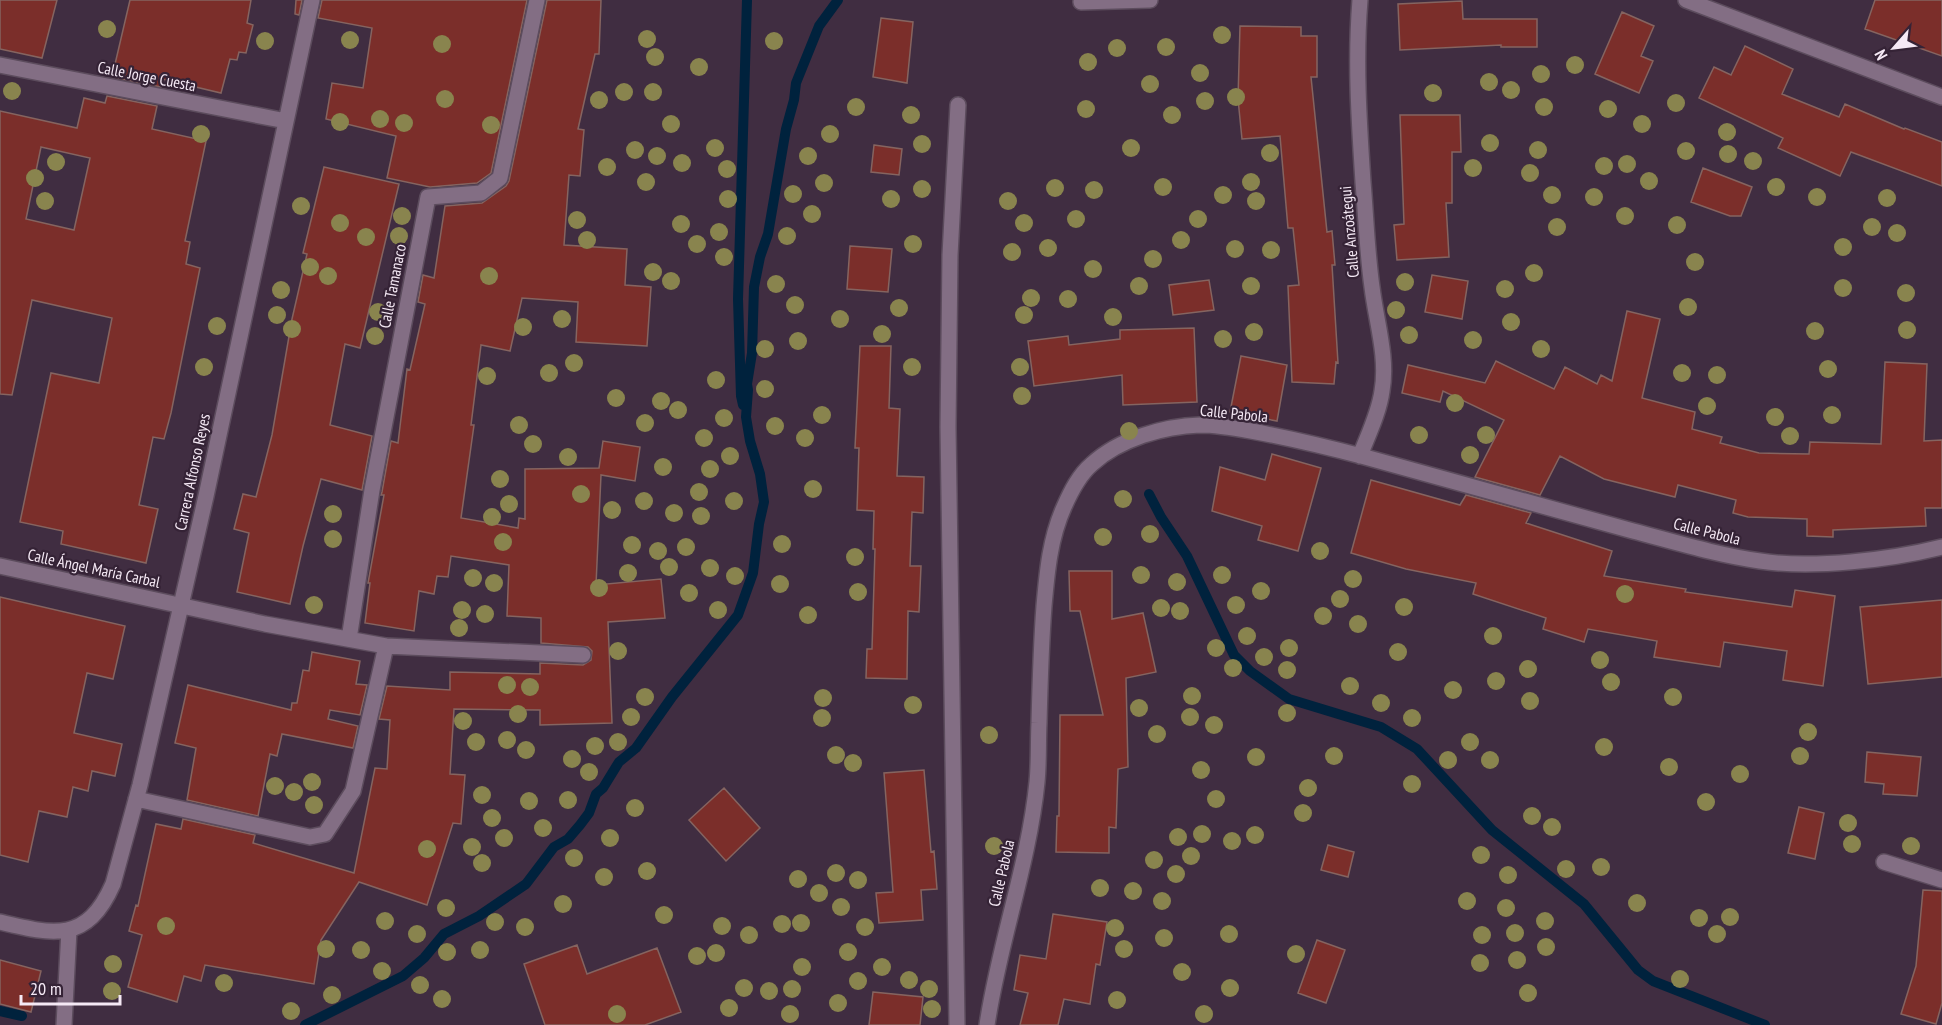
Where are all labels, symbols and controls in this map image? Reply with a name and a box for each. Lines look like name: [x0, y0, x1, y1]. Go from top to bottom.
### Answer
north arrow: [1864, 18, 1924, 78]
text: N: [1870, 47, 1892, 64]
street label: Calle Jorge Cuesta: [96, 57, 198, 95]
street label: Calle Anzoátegui: [1335, 185, 1363, 279]
street label: Calle Tamanaco: [374, 242, 410, 330]
street label: Calle Pabola: [1199, 399, 1269, 427]
street label: Carrera Alfonso Reyes: [170, 412, 214, 532]
street label: Calle Pabola: [1672, 513, 1742, 549]
street label: Calle Ángel María Carbal: [26, 544, 162, 592]
street label: Calle Pabola: [984, 838, 1018, 908]
scale bar: [21, 968, 120, 1006]
text: 20 m: [30, 977, 62, 1000]

